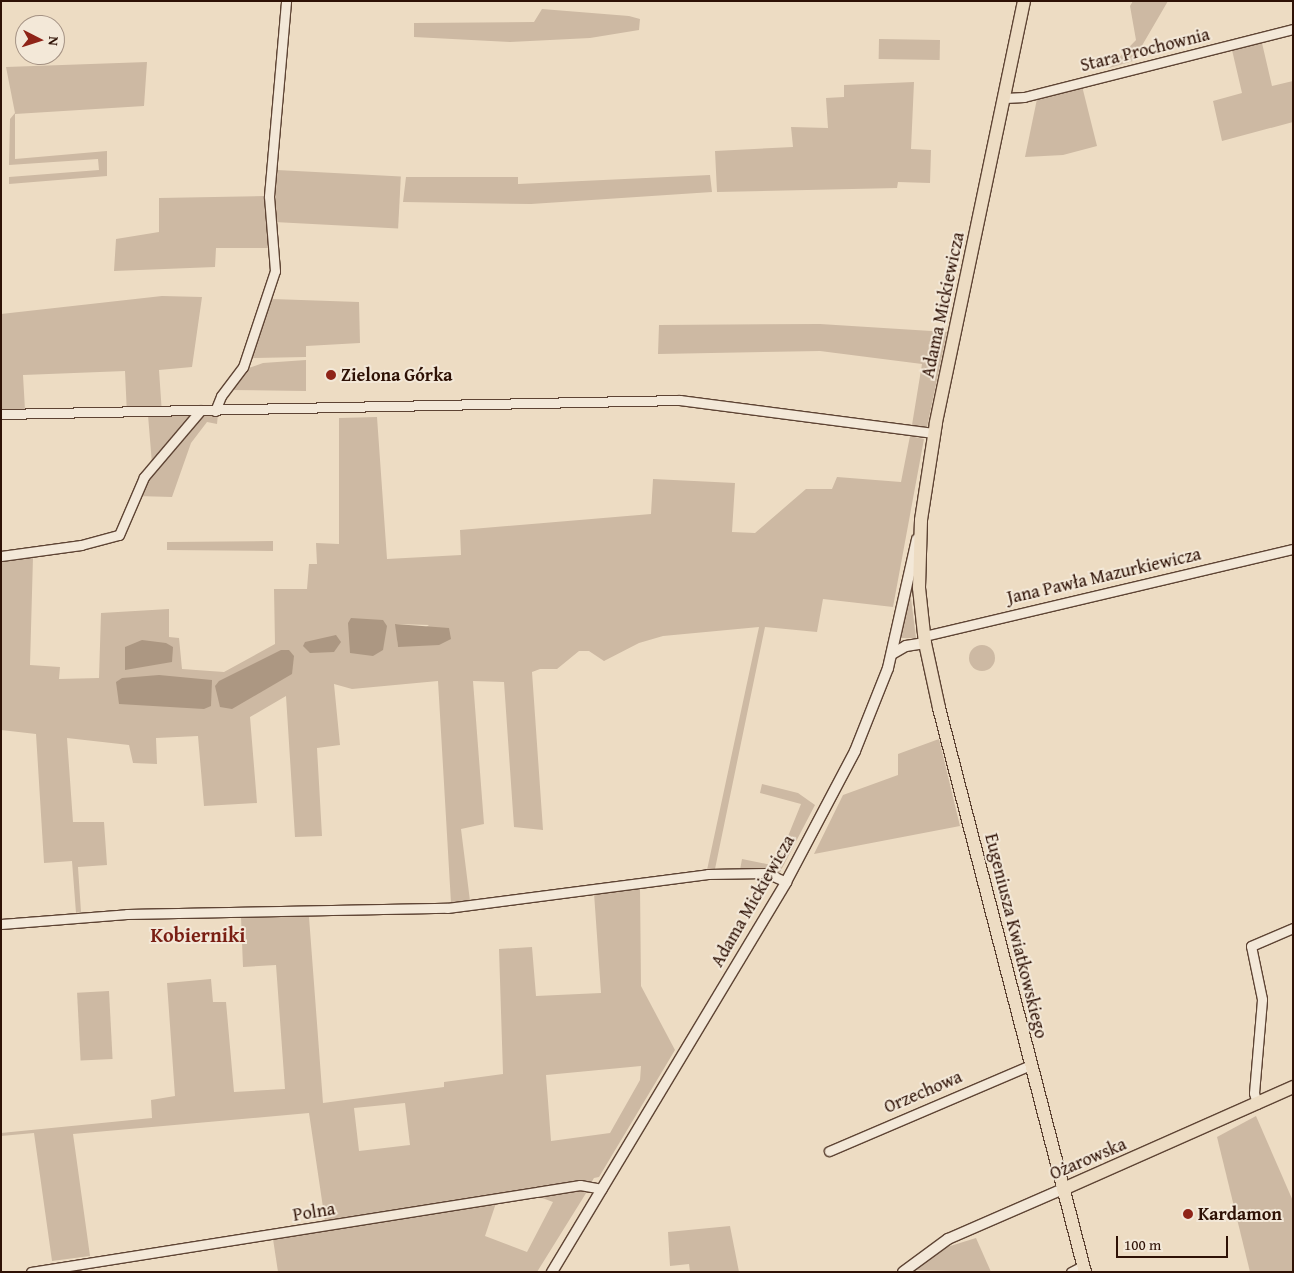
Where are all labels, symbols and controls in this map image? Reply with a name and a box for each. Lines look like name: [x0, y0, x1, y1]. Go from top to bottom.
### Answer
north arrow: [15, 15, 65, 65]
street label: Stara Prochownia: [1078, 23, 1212, 77]
text: N: [44, 36, 64, 47]
street label: Adama Mickiewicza: [917, 230, 969, 380]
place label: Zielona Górka: [341, 364, 453, 386]
marker: Zielona Górka: [325, 369, 337, 381]
street label: Jana Pawła Mazurkiewicza: [1005, 543, 1203, 609]
street label: Adama Mickiewicza: [707, 831, 799, 971]
street label: Eugeniusza Kwiatkowskiego: [980, 831, 1052, 1041]
district label: Kobierniki: [150, 922, 246, 946]
street label: Orzechowa: [881, 1066, 965, 1118]
street label: Ożarowska: [1047, 1133, 1129, 1185]
street label: Polna: [291, 1198, 337, 1226]
place label: Kardamon: [1198, 1203, 1282, 1225]
marker: Kardamon: [1182, 1208, 1194, 1220]
scale bar: [1119, 1226, 1232, 1258]
text: 100 m: [1124, 1234, 1161, 1255]

